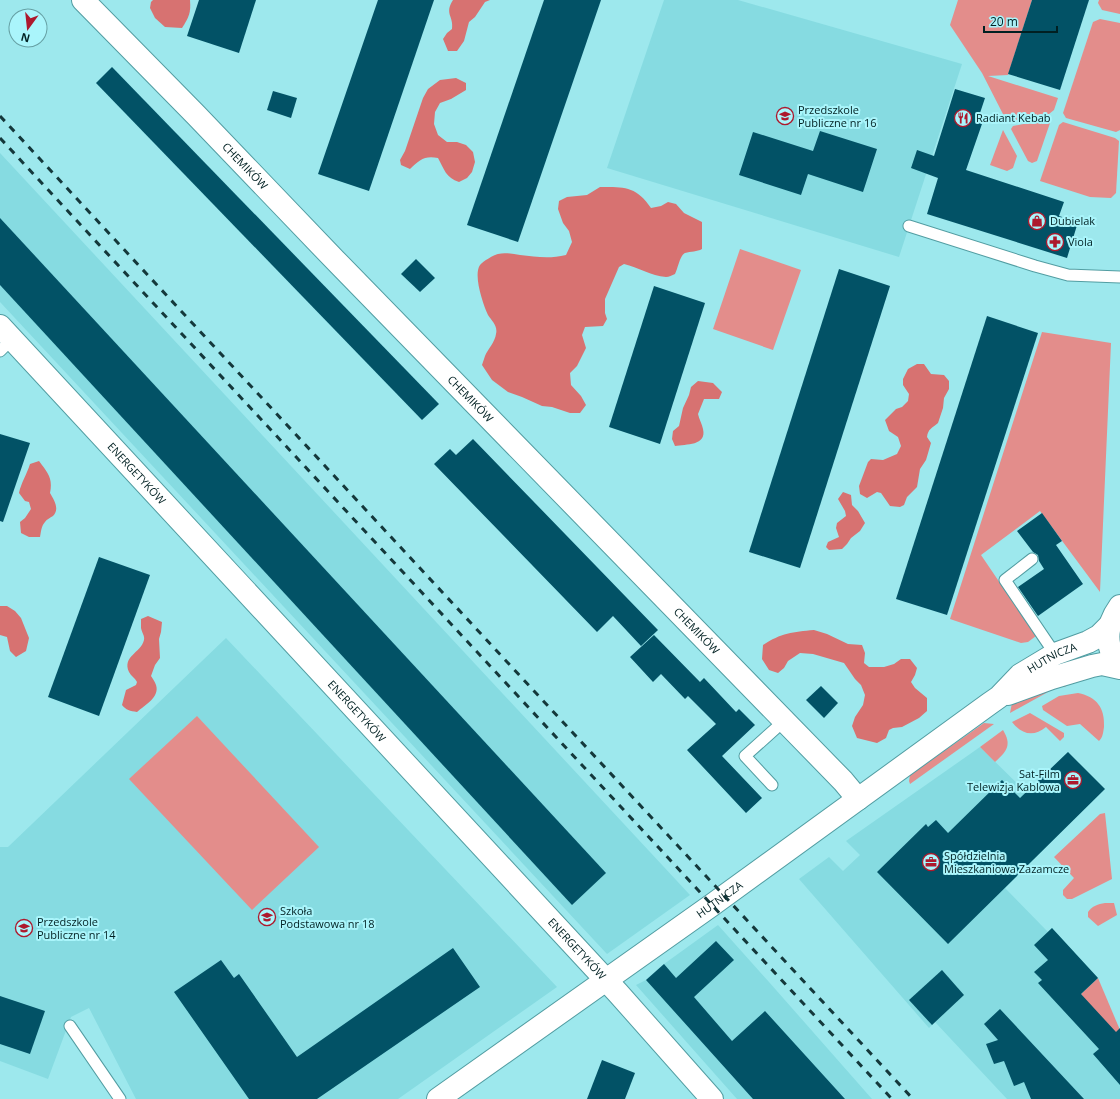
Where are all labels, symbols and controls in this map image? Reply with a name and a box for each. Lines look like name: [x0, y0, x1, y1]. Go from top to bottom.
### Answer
north arrow: [8, 8, 48, 48]
scale bar: [984, 8, 1057, 34]
text: 20 m: [990, 13, 1018, 30]
text: N: [19, 30, 32, 47]
place label: Przedszkole Publiczne nr 16: [798, 102, 877, 130]
school or university icon: Przedszkole Publiczne nr 16: [775, 106, 795, 126]
restaurant icon: Radiant Kebab: [953, 108, 973, 128]
place label: Radiant Kebab: [976, 110, 1051, 125]
street label: CHEMIKÓW: [219, 139, 271, 192]
shop icon: Dubielak: [1027, 211, 1047, 231]
place label: Dubielak: [1050, 213, 1095, 228]
pharmacy icon: Viola: [1045, 232, 1065, 252]
place label: Viola: [1068, 234, 1093, 249]
street label: CHEMIKÓW: [445, 372, 497, 425]
street label: ENERGETYKÓW: [105, 439, 169, 507]
street label: CHEMIKÓW: [671, 604, 723, 657]
street label: HUTNICZA: [1024, 639, 1079, 676]
street label: ENERGETYKÓW: [325, 677, 390, 745]
place label: Sat-Film Telewizja Kablowa: [967, 766, 1060, 794]
office icon: Sat-Film Telewizja Kablowa: [1063, 770, 1083, 790]
place label: Spółdzielnia Mieszkaniowa Zazamcze: [944, 848, 1069, 876]
office icon: Spółdzielnia Mieszkaniowa Zazamcze: [921, 852, 941, 872]
street label: HUTNICZA: [693, 877, 745, 921]
place label: Szkoła Podstawowa nr 18: [280, 903, 375, 931]
school or university icon: Szkoła Podstawowa nr 18: [257, 907, 277, 927]
place label: Przedszkole Publiczne nr 14: [37, 914, 116, 942]
street label: ENERGETYKÓW: [545, 914, 610, 983]
school or university icon: Przedszkole Publiczne nr 14: [14, 918, 34, 938]

